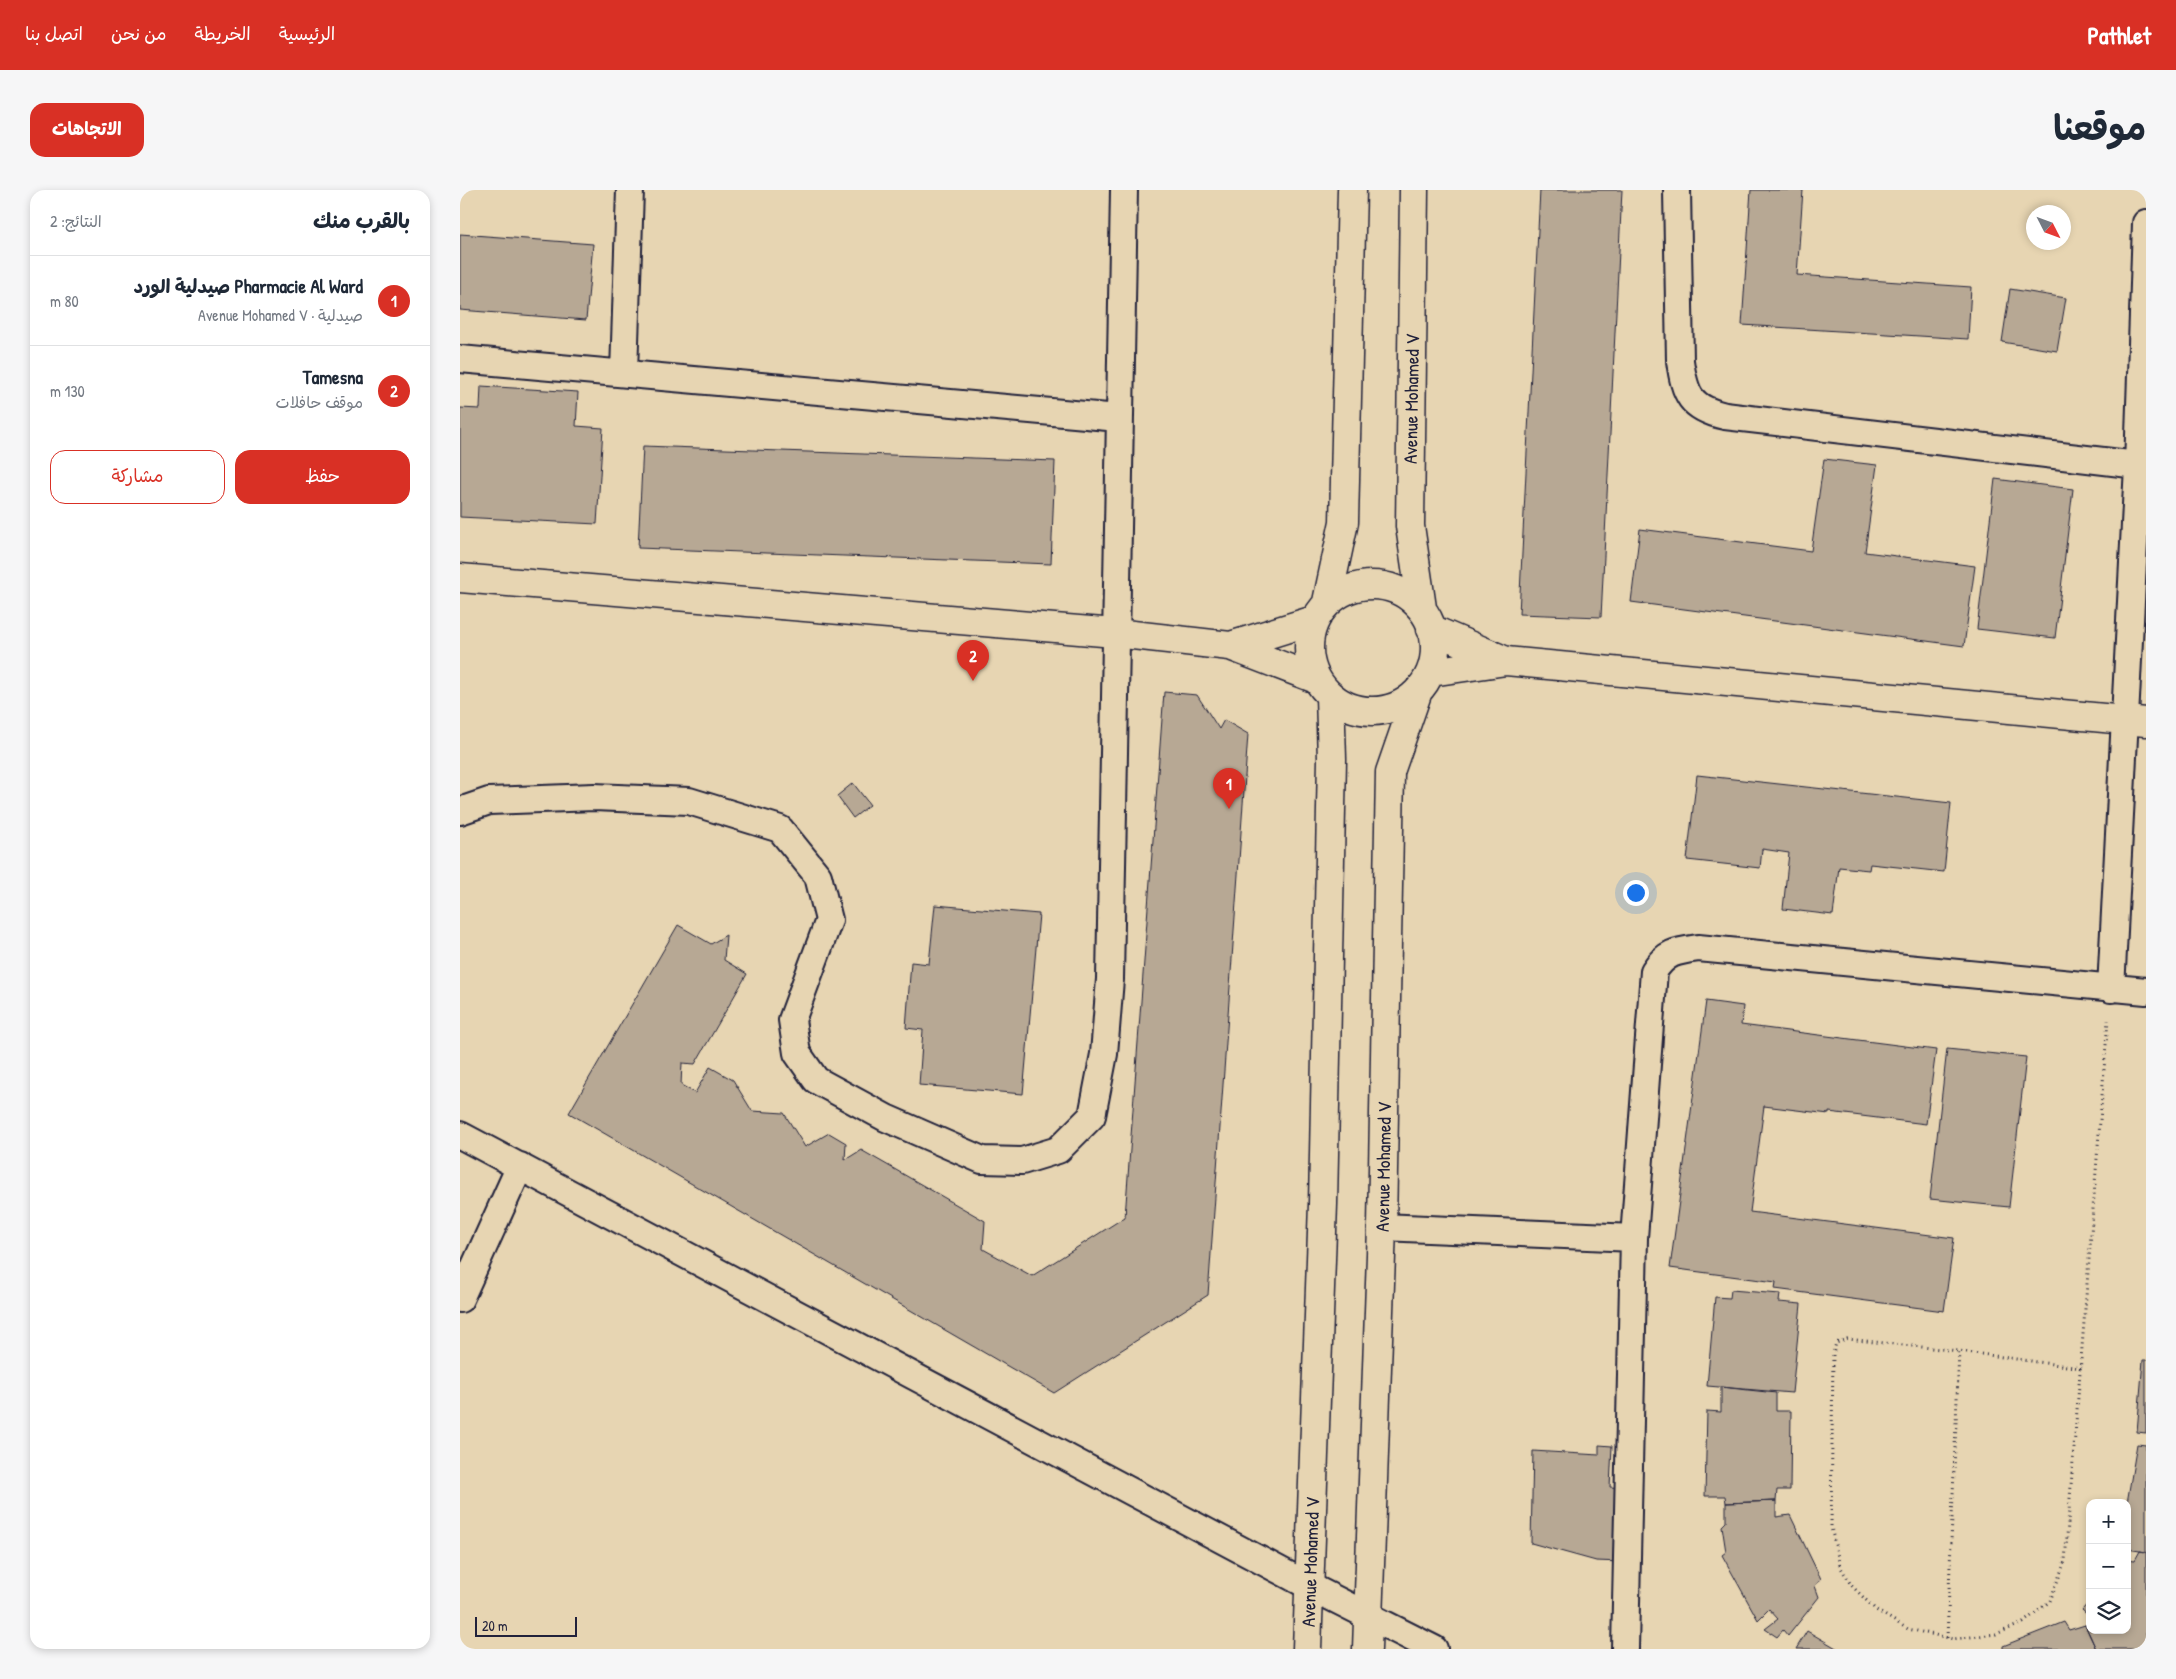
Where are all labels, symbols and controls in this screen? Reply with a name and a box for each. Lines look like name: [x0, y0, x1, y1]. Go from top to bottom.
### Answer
text: Pathlet: [2088, 19, 2151, 51]
text: اتصل بنا: [25, 21, 83, 46]
text: من نحن: [111, 21, 167, 46]
text: الخريطة: [195, 21, 251, 46]
text: الرئيسية: [279, 21, 335, 46]
button: الاتجاهات: [30, 103, 144, 157]
text: موقعنا: [2053, 104, 2146, 151]
north arrow: [2026, 205, 2071, 250]
text: بالقرب منك: [313, 206, 410, 235]
text: النتائج: 2: [50, 210, 102, 232]
text: Pharmacie Al Ward صيدلية الورد: [134, 273, 363, 299]
text: 80 m: [50, 290, 79, 312]
text: 1: [391, 290, 397, 312]
text: صيدلية · Avenue Mohamed V: [198, 304, 363, 326]
street label: Avenue Mohamed V: [1397, 334, 1425, 464]
text: Tamesna: [303, 364, 363, 390]
text: 130 m: [50, 380, 85, 402]
text: 2: [390, 380, 398, 402]
text: موقف حافلات: [276, 391, 363, 413]
button: مشاركة: [50, 450, 225, 504]
button: حفظ: [235, 450, 410, 504]
pin: 2: [957, 640, 989, 681]
pin: 1: [1213, 768, 1245, 809]
your location: [1623, 880, 1649, 906]
street label: Avenue Mohamed V: [1369, 1102, 1397, 1232]
street label: Avenue Mohamed V: [1295, 1496, 1325, 1627]
map controls: [2086, 1499, 2131, 1634]
button: +: [2086, 1499, 2131, 1544]
button: −: [2086, 1544, 2131, 1589]
button: layers: [2086, 1589, 2131, 1634]
scale bar: [475, 1614, 578, 1637]
text: 20 m: [482, 1616, 508, 1635]

